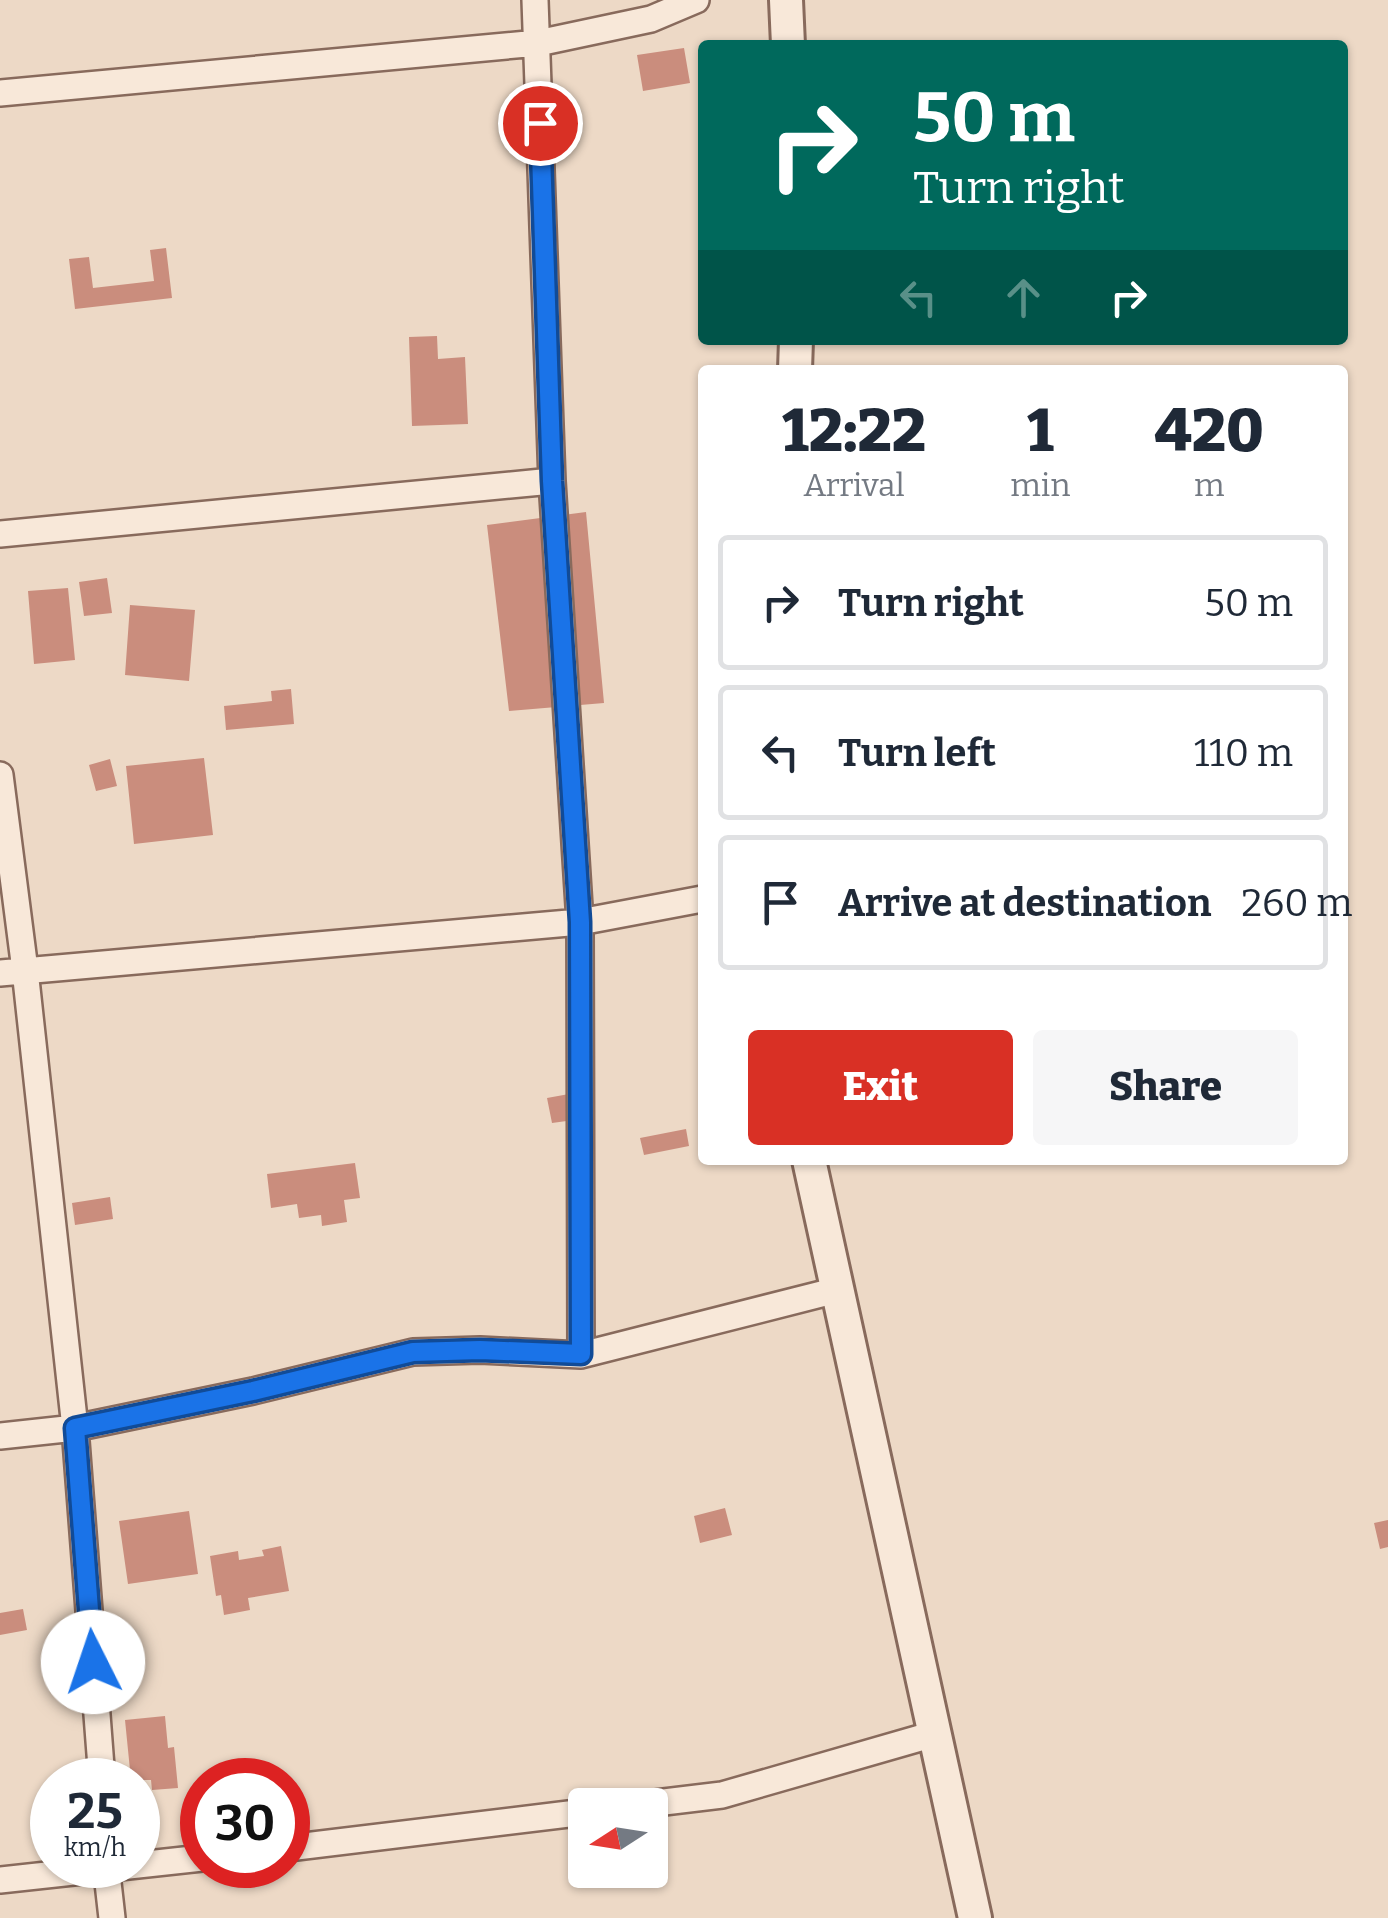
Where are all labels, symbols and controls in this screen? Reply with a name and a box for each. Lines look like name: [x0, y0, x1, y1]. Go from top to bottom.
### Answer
text: 50 m: [913, 76, 1075, 160]
icon: right: [748, 80, 878, 210]
pin: [498, 81, 583, 166]
icon: arrive: [513, 96, 568, 151]
text: Turn right: [913, 161, 1125, 215]
icon: left: [891, 270, 946, 325]
icon: ahead: [996, 270, 1051, 325]
icon: right: [1101, 270, 1156, 325]
text: 12:22: [782, 395, 926, 467]
text: 1: [1027, 395, 1054, 467]
text: 420: [1155, 395, 1264, 467]
text: Arrival: [803, 466, 905, 504]
text: min: [1010, 466, 1071, 504]
text: m: [1194, 466, 1225, 504]
icon: right: [753, 575, 808, 630]
text: Turn right: [838, 580, 1024, 626]
text: 50 m: [1204, 580, 1293, 626]
icon: left: [753, 725, 808, 780]
text: Turn left: [838, 730, 996, 776]
text: 110 m: [1194, 730, 1293, 776]
icon: arrive: [753, 875, 808, 930]
text: Arrive at destination: [838, 880, 1211, 926]
text: 260 m: [1241, 880, 1353, 926]
button: Exit: [748, 1030, 1013, 1145]
button: Share: [1033, 1030, 1298, 1145]
position arrow: [41, 1610, 145, 1714]
speed limit sign: 30: [180, 1758, 310, 1888]
text: 25: [67, 1781, 123, 1841]
north arrow: [568, 1788, 668, 1888]
map controls: [568, 1788, 668, 1888]
text: km/h: [64, 1833, 126, 1863]

